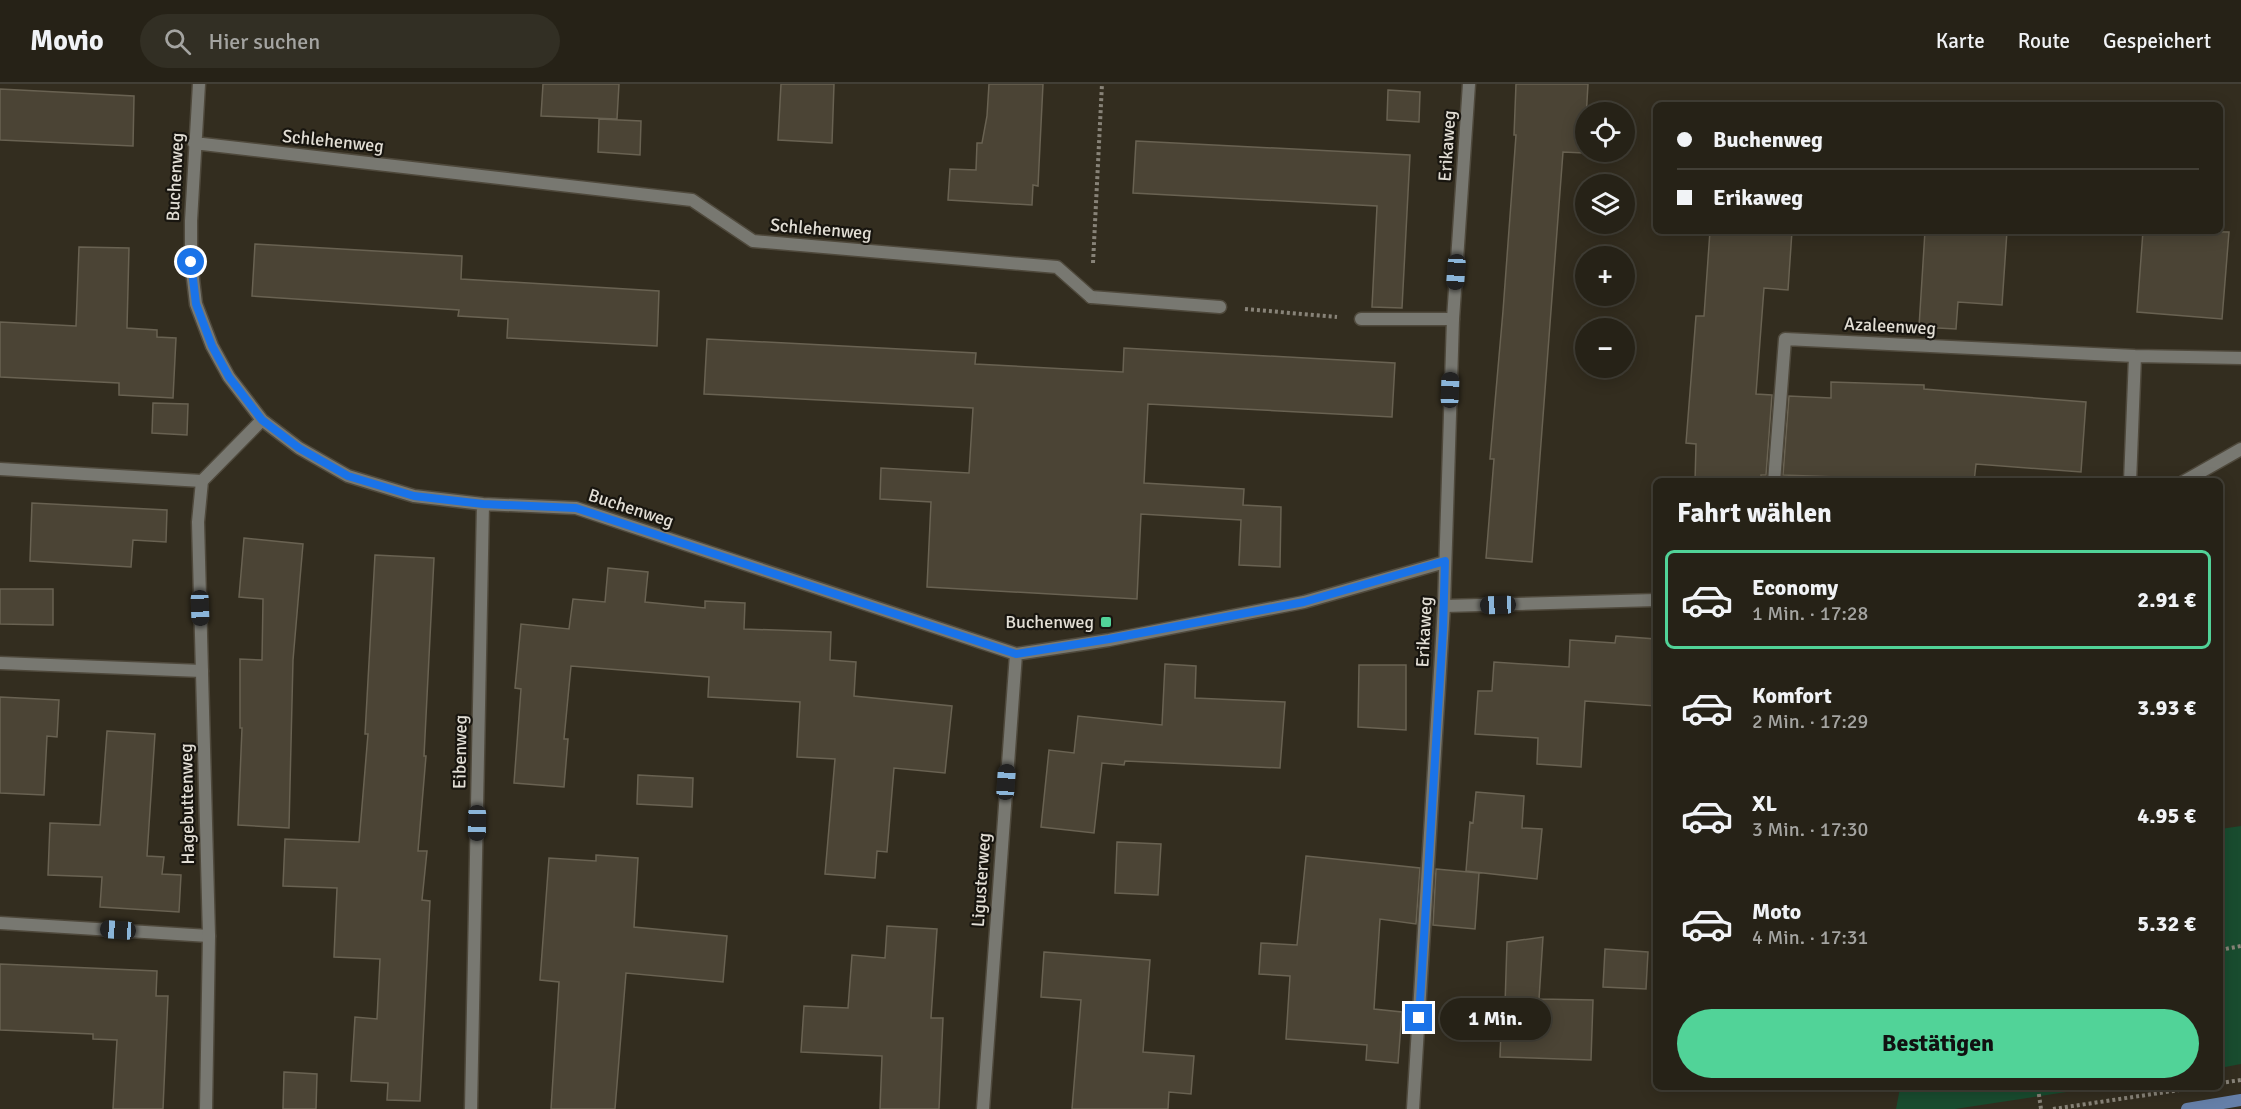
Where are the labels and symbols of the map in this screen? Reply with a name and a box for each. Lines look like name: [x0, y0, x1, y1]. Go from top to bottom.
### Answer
street label: Erikaweg: [1434, 110, 1460, 182]
street label: Schlehenweg: [281, 125, 385, 157]
street label: Buchenweg: [162, 132, 188, 222]
street label: Schlehenweg: [769, 214, 873, 244]
route start: [177, 248, 204, 275]
car: [1446, 253, 1466, 291]
street label: Azaleenweg: [1843, 313, 1937, 339]
car: [1440, 372, 1460, 408]
street label: Buchenweg: [585, 484, 677, 532]
car: [190, 590, 210, 626]
car: [1480, 595, 1516, 615]
street label: Erikaweg: [1411, 596, 1437, 668]
place label: Buchenweg: [1005, 611, 1094, 633]
marker: Buchenweg: [1099, 615, 1113, 629]
street label: Eibenweg: [448, 715, 472, 789]
street label: Hagebuttenweg: [175, 743, 199, 865]
car: [996, 763, 1016, 801]
car: [468, 805, 486, 841]
street label: Ligusterweg: [967, 832, 995, 928]
car: [99, 920, 137, 940]
callout: 1 Min.: [1440, 997, 1551, 1039]
route end: [1405, 1004, 1432, 1031]

